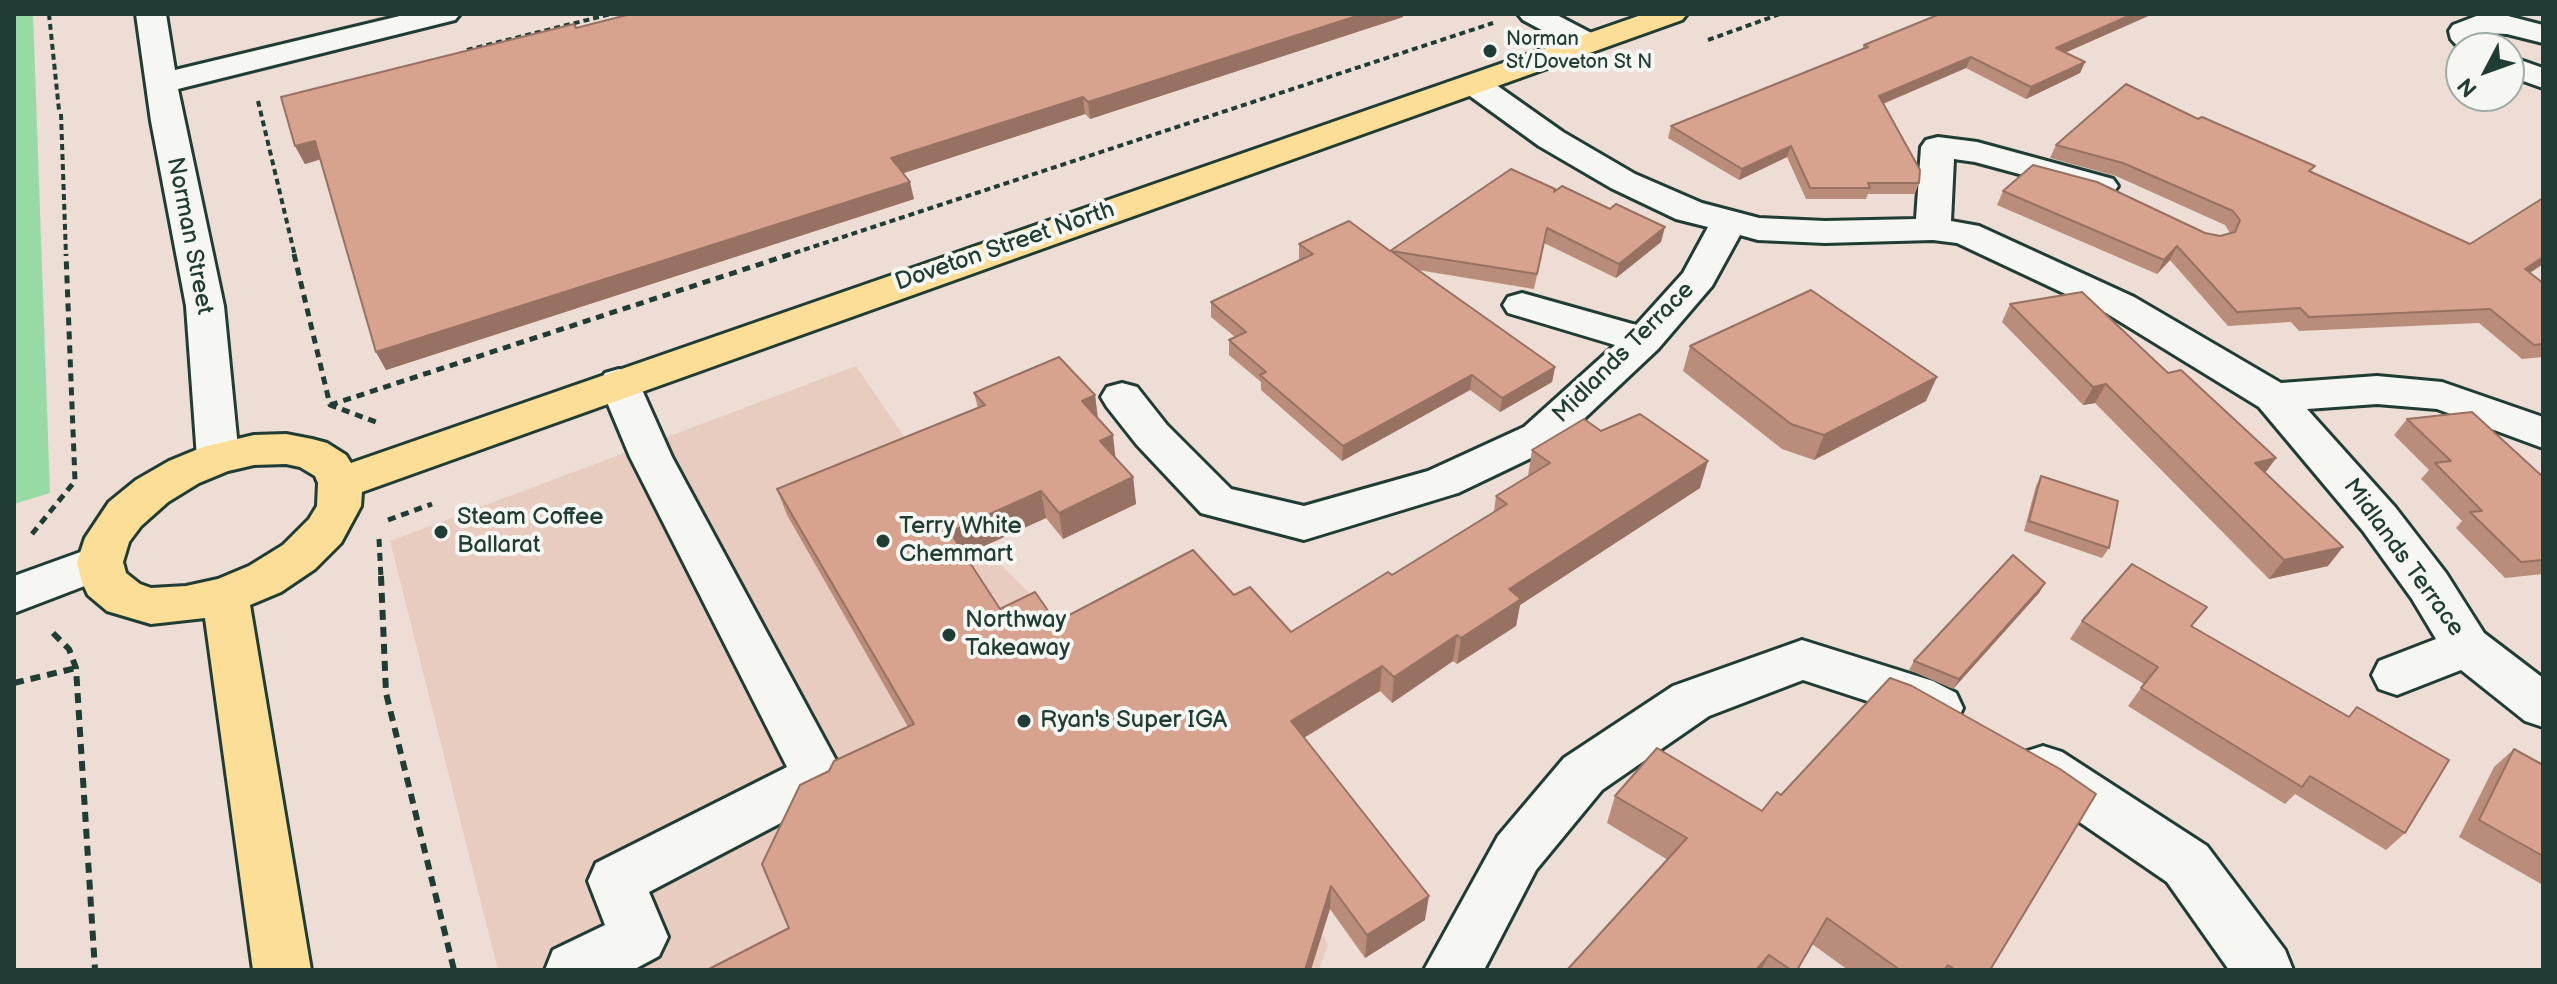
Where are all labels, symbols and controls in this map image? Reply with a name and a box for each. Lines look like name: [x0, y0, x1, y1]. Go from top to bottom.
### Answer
place label: Norman St/Doveton St N: [1506, 28, 1652, 75]
north arrow: [2445, 32, 2525, 112]
marker: Norman St/Doveton St N: [1481, 42, 1499, 60]
text: N: [2452, 72, 2484, 102]
street label: Norman Street: [160, 155, 218, 317]
street label: Doveton Street North: [892, 196, 1118, 298]
street label: Midlands Terrace: [1547, 276, 1701, 430]
street label: Midlands Terrace: [2336, 473, 2470, 643]
place label: Steam Coffee Ballarat: [457, 504, 603, 560]
place label: Terry White Chemmart: [899, 513, 1022, 569]
marker: Steam Coffee Ballarat: [432, 523, 450, 541]
marker: Terry White Chemmart: [874, 532, 892, 550]
place label: Northway Takeaway: [965, 607, 1070, 663]
marker: Northway Takeaway: [940, 626, 958, 644]
place label: Ryan's Super IGA: [1040, 707, 1227, 735]
marker: Ryan's Super IGA: [1015, 712, 1033, 730]

